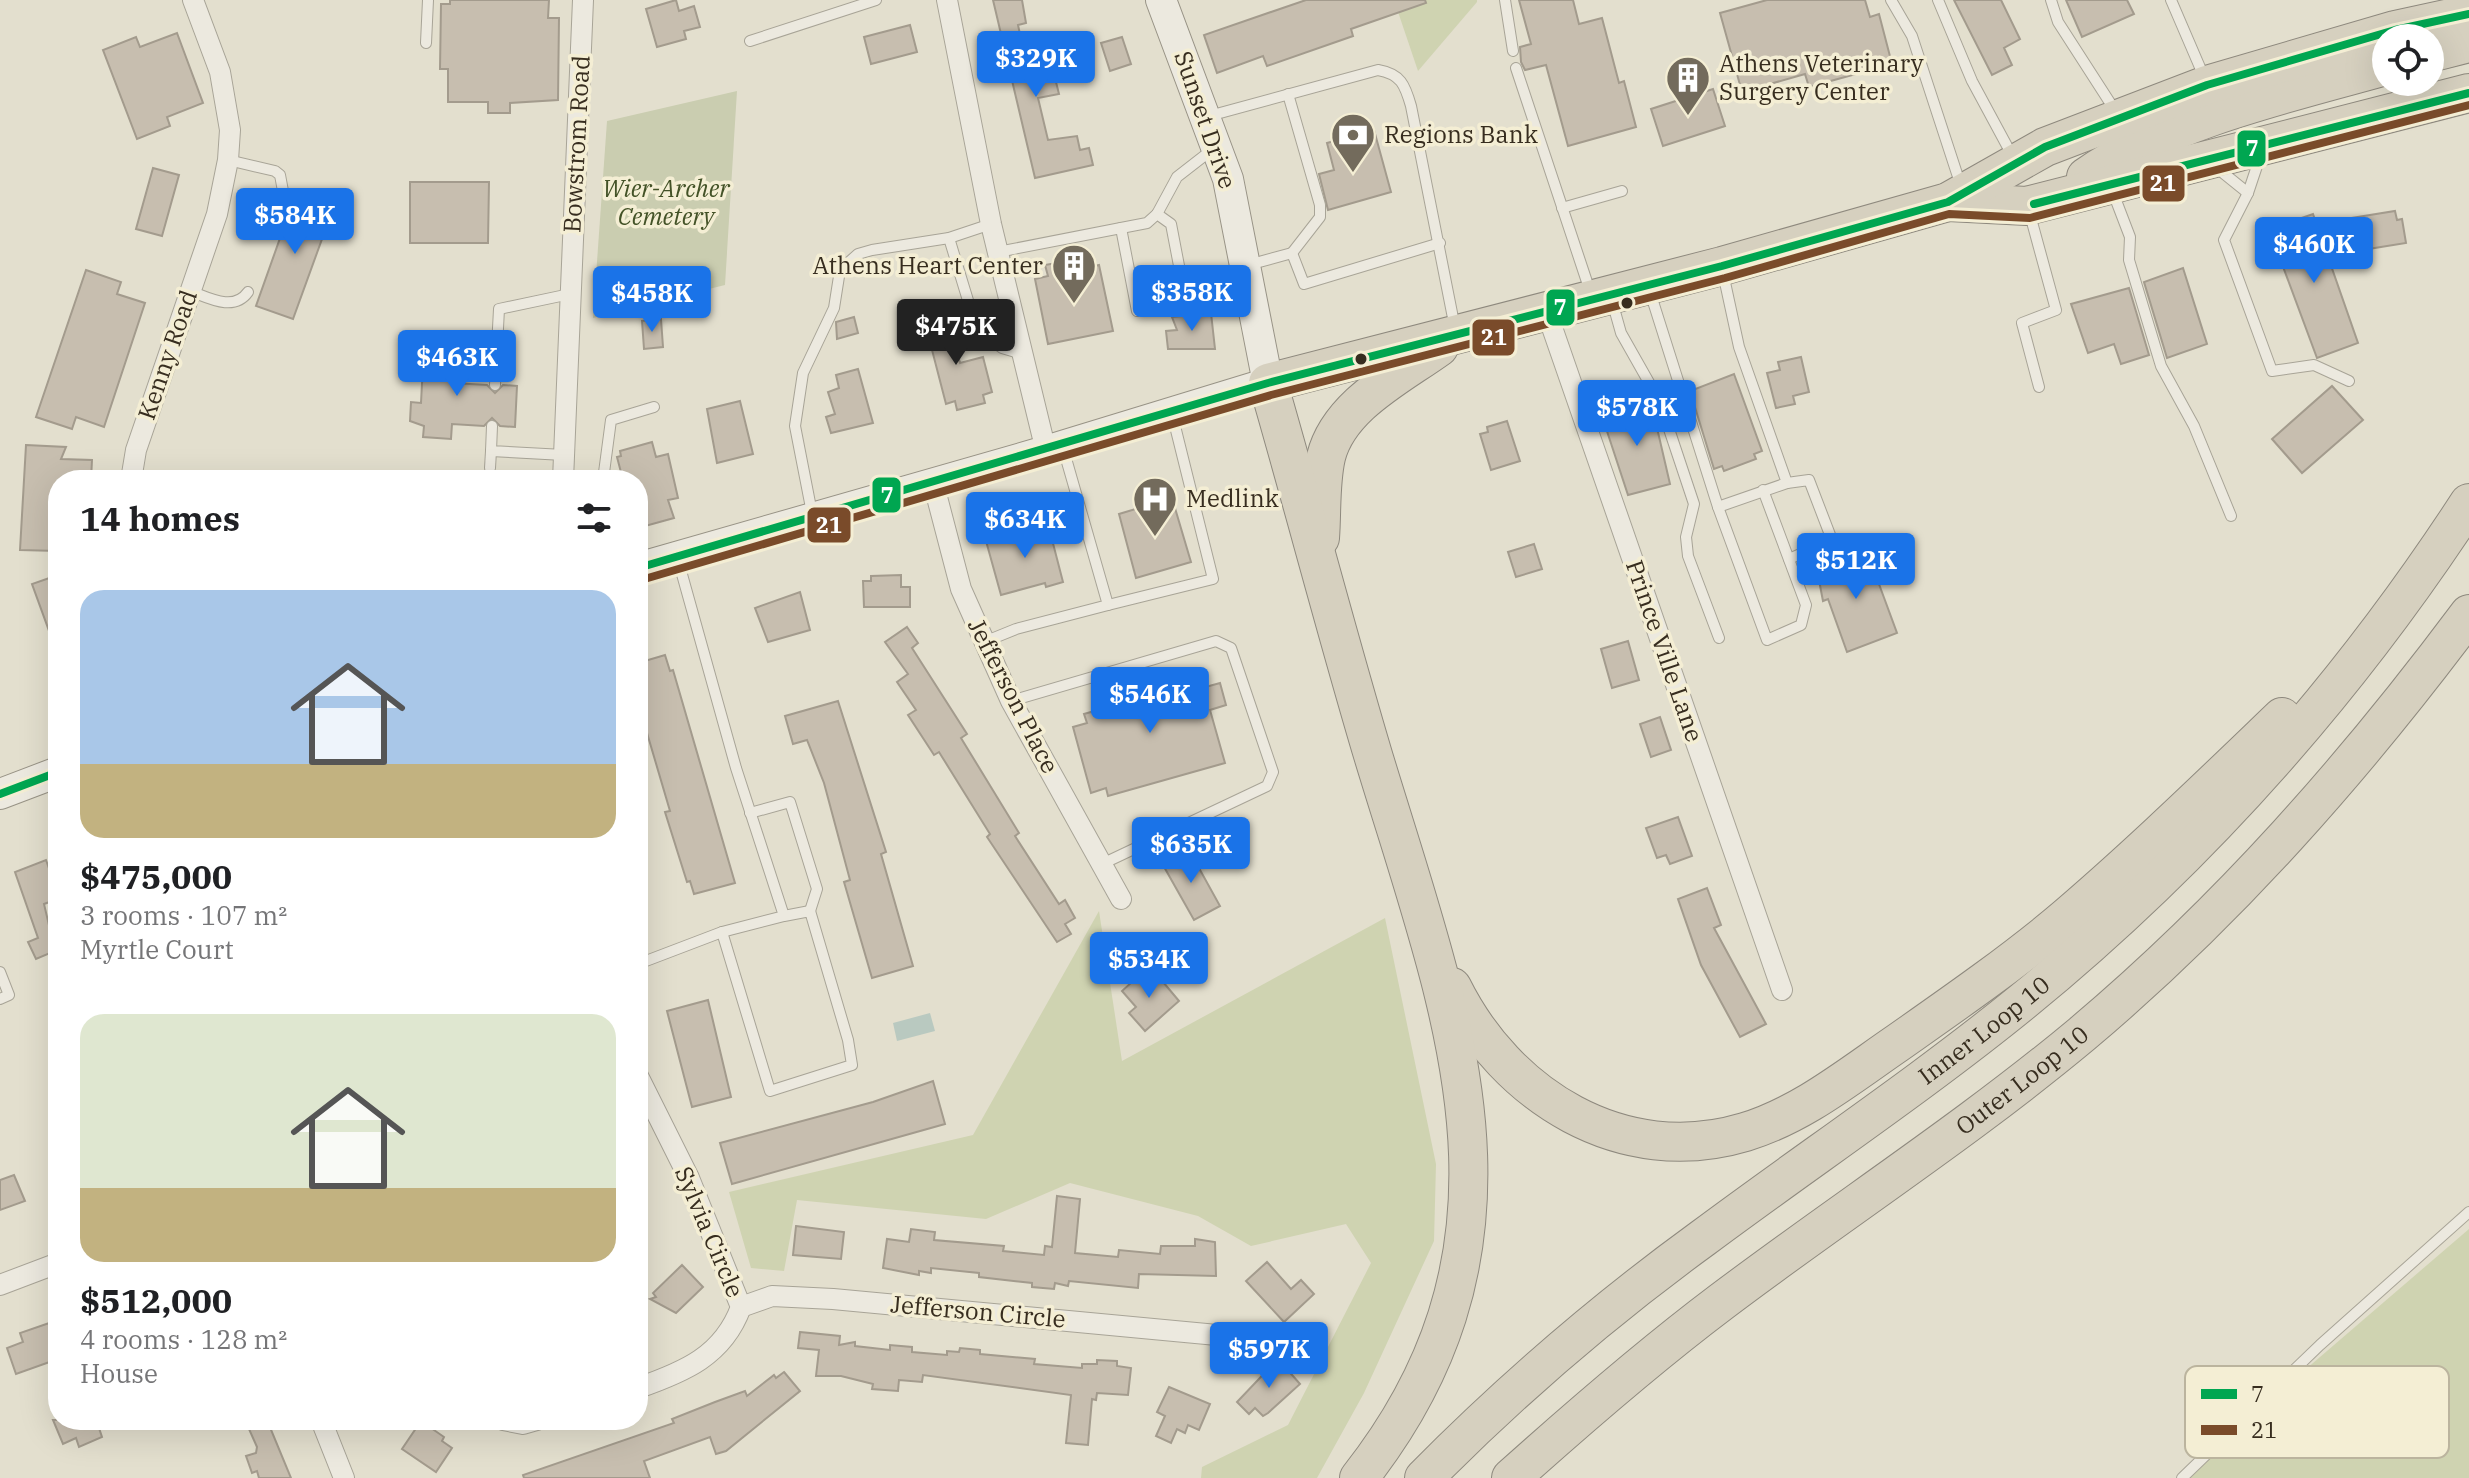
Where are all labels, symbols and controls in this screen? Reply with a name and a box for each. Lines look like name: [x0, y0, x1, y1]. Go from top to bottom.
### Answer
map controls: [2372, 24, 2444, 96]
button: locate: [2372, 24, 2444, 96]
pin: $329K: [980, 31, 1092, 99]
text: $329K: [995, 40, 1077, 74]
street label: Sunset Drive: [1167, 47, 1244, 193]
place label: Athens Veterinary Surgery Center: [1719, 47, 1924, 107]
street label: Bowstrom Road: [555, 54, 597, 234]
building icon: Athens Veterinary Surgery Center: [1664, 54, 1712, 117]
bank icon: Regions Bank: [1329, 111, 1377, 174]
place label: Regions Bank: [1384, 118, 1538, 150]
line badge: 7: [2236, 129, 2267, 168]
text: 7: [2245, 133, 2259, 162]
line badge: 21: [2141, 164, 2186, 203]
text: 21: [2150, 168, 2176, 197]
park label: Wier-Archer Cemetery: [602, 172, 731, 232]
pin: $584K: [239, 188, 351, 256]
text: $584K: [254, 197, 336, 231]
pin: $460K: [2258, 217, 2370, 285]
text: $460K: [2273, 226, 2355, 260]
building icon: Athens Heart Center: [1050, 242, 1098, 305]
place label: Athens Heart Center: [812, 249, 1043, 281]
pin: $358K: [1136, 265, 1248, 333]
pin: $458K: [596, 266, 708, 334]
text: $358K: [1151, 274, 1233, 308]
text: $458K: [611, 275, 693, 309]
street label: Kenny Road: [130, 286, 204, 424]
line badge: 7: [1545, 288, 1576, 327]
text: 7: [1553, 292, 1567, 321]
unlabelled marker: [1619, 295, 1635, 311]
pin: $475K: [900, 299, 1012, 367]
text: $475K: [915, 308, 997, 342]
line badge: 21: [1471, 318, 1516, 357]
text: 21: [1481, 322, 1507, 351]
pin: $463K: [401, 330, 513, 398]
text: $463K: [416, 339, 498, 373]
unlabelled marker: [1353, 351, 1369, 367]
pin: $578K: [1581, 380, 1693, 448]
text: $578K: [1596, 389, 1678, 423]
hospital icon: Medlink: [1131, 475, 1179, 538]
line badge: 7: [871, 476, 902, 514]
text: 7: [880, 480, 894, 509]
place label: Medlink: [1186, 482, 1279, 514]
pin: $634K: [969, 492, 1081, 560]
text: 14 homes: [80, 496, 240, 540]
icon: filters: [572, 496, 616, 540]
text: $634K: [984, 501, 1066, 535]
line badge: 21: [806, 506, 852, 544]
text: 21: [816, 510, 842, 539]
pin: $512K: [1800, 533, 1912, 601]
text: $512K: [1815, 542, 1897, 576]
street label: Prince Ville Lane: [1619, 556, 1711, 746]
street label: Jefferson Place: [961, 613, 1067, 778]
icon: home: [276, 642, 420, 786]
pin: $546K: [1094, 667, 1206, 735]
text: $546K: [1109, 676, 1191, 710]
pin: $635K: [1135, 817, 1247, 885]
text: $635K: [1150, 826, 1232, 860]
text: $475,000: [80, 854, 232, 898]
text: 3 rooms · 107 m²: [80, 898, 287, 932]
text: Myrtle Court: [80, 932, 234, 966]
pin: $534K: [1093, 932, 1205, 1000]
text: $534K: [1108, 941, 1190, 975]
street label: Inner Loop 10: [1912, 968, 2056, 1091]
street label: Outer Loop 10: [1949, 1018, 2095, 1142]
icon: home: [276, 1066, 420, 1210]
street label: Sylvia Circle: [668, 1161, 752, 1302]
text: $512,000: [80, 1278, 232, 1322]
street label: Jefferson Circle: [889, 1287, 1067, 1335]
text: 4 rooms · 128 m²: [80, 1322, 287, 1356]
pin: $597K: [1213, 1322, 1325, 1390]
text: $597K: [1228, 1331, 1310, 1365]
text: House: [80, 1356, 158, 1390]
legend: [2185, 1366, 2449, 1458]
text: 7: [2251, 1379, 2264, 1408]
text: 21: [2251, 1415, 2277, 1444]

